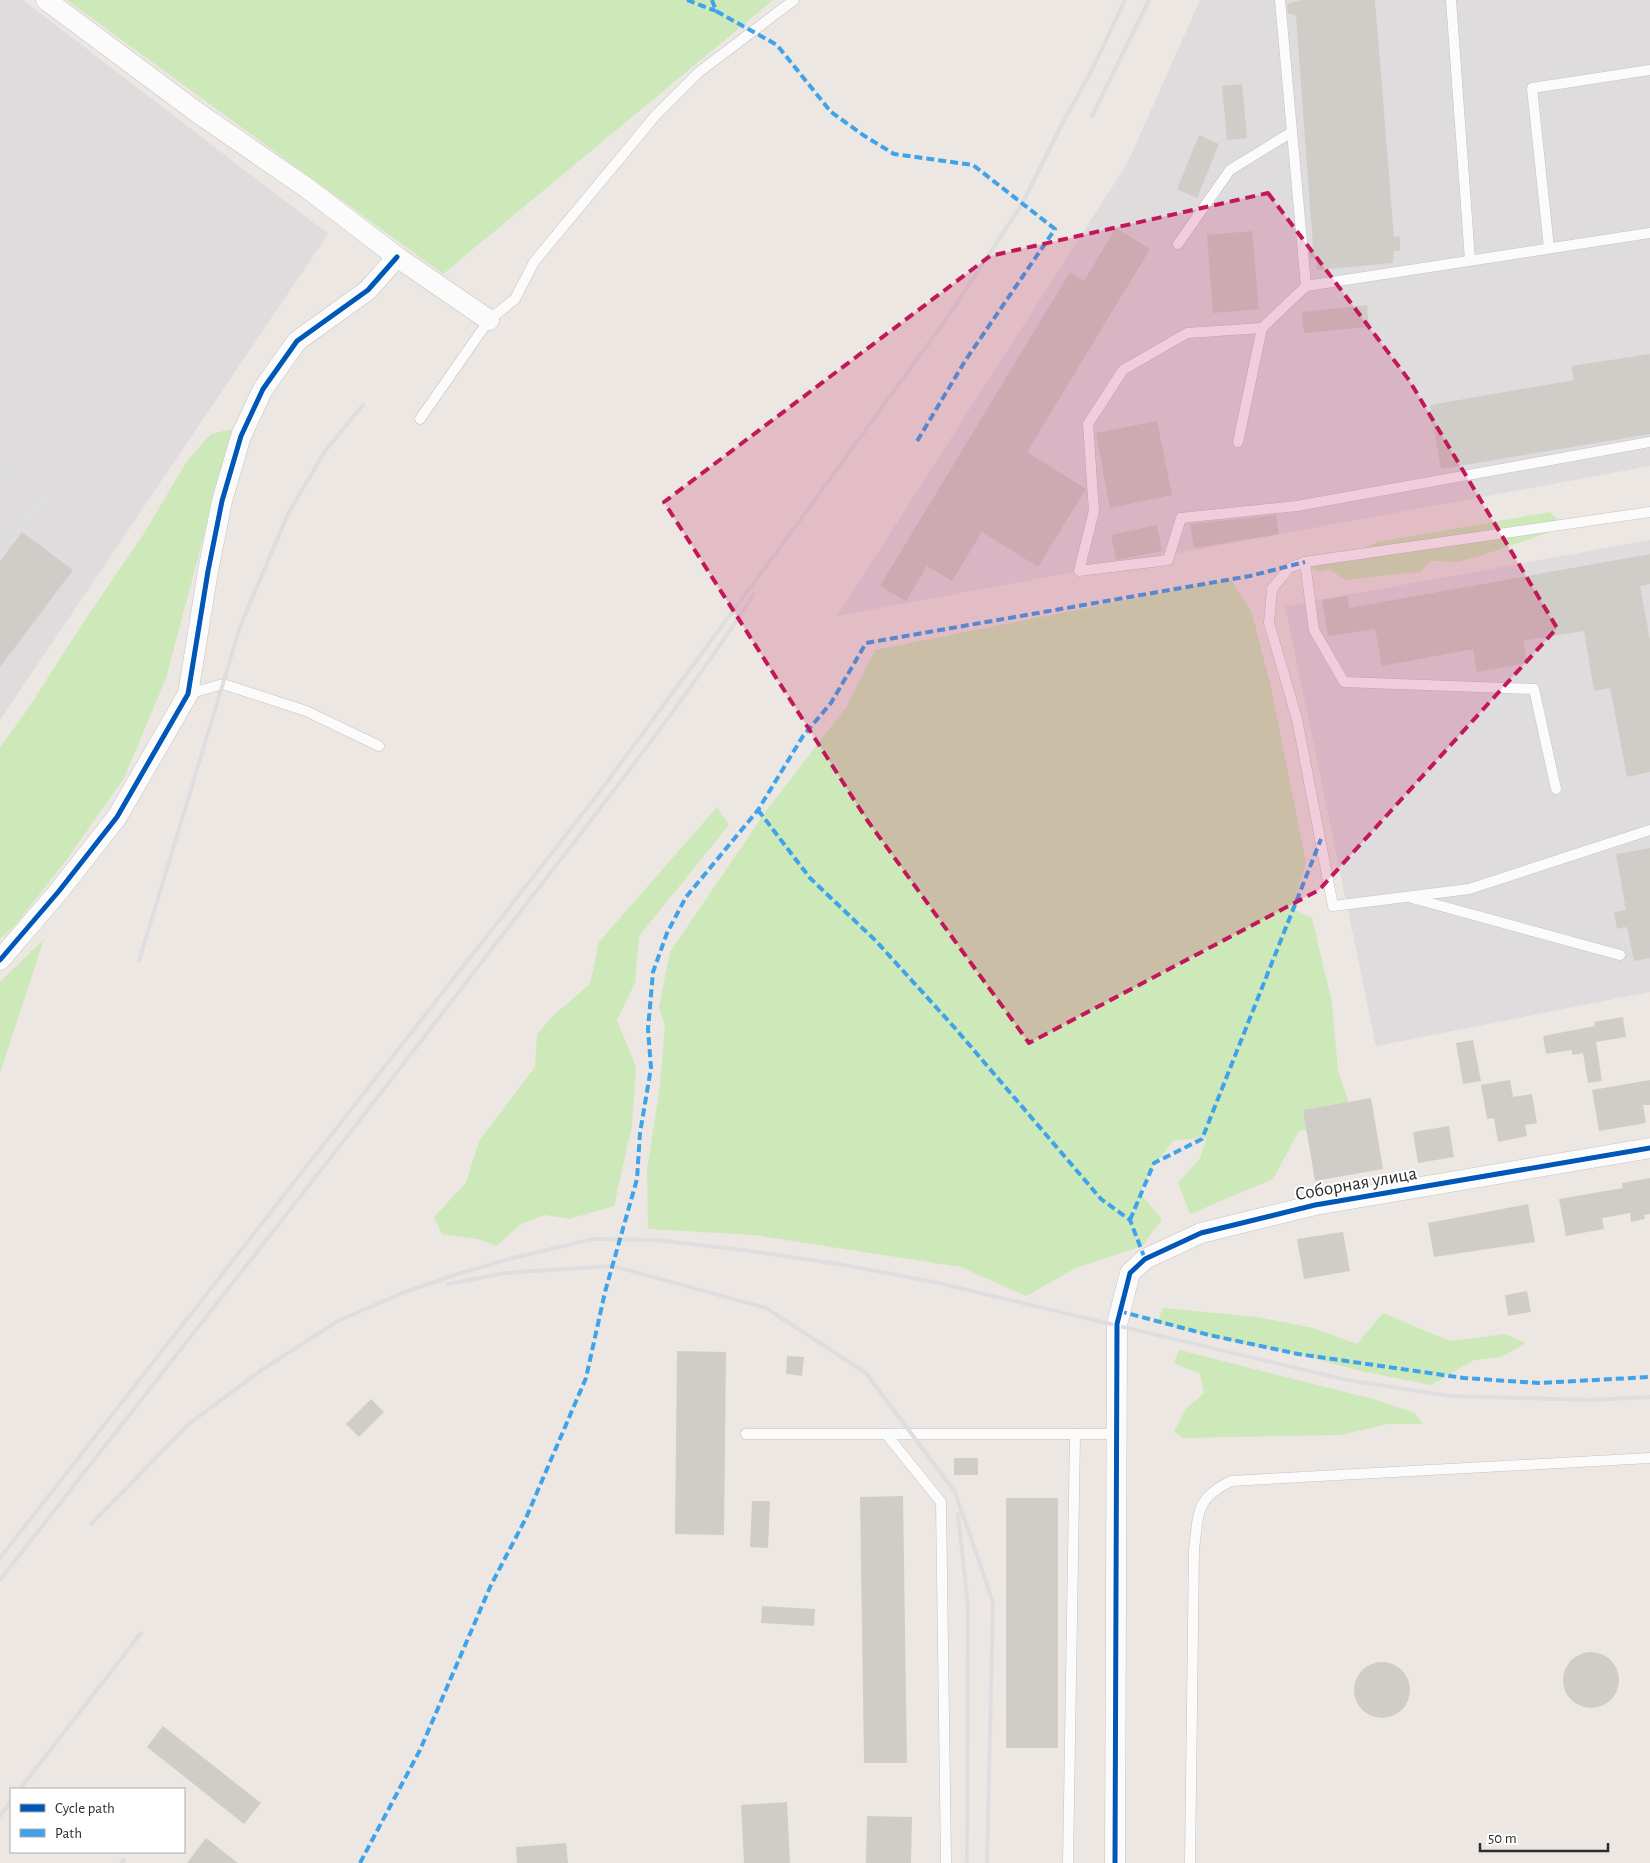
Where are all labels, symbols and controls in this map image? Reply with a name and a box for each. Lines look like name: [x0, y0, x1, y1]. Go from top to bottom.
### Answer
street label: Соборная улица: [1294, 1164, 1419, 1204]
legend: [10, 1788, 185, 1853]
text: Cycle path: [55, 1801, 115, 1816]
scale bar: [1480, 1820, 1608, 1852]
text: Path: [55, 1826, 82, 1841]
text: 50 m: [1488, 1831, 1517, 1846]

